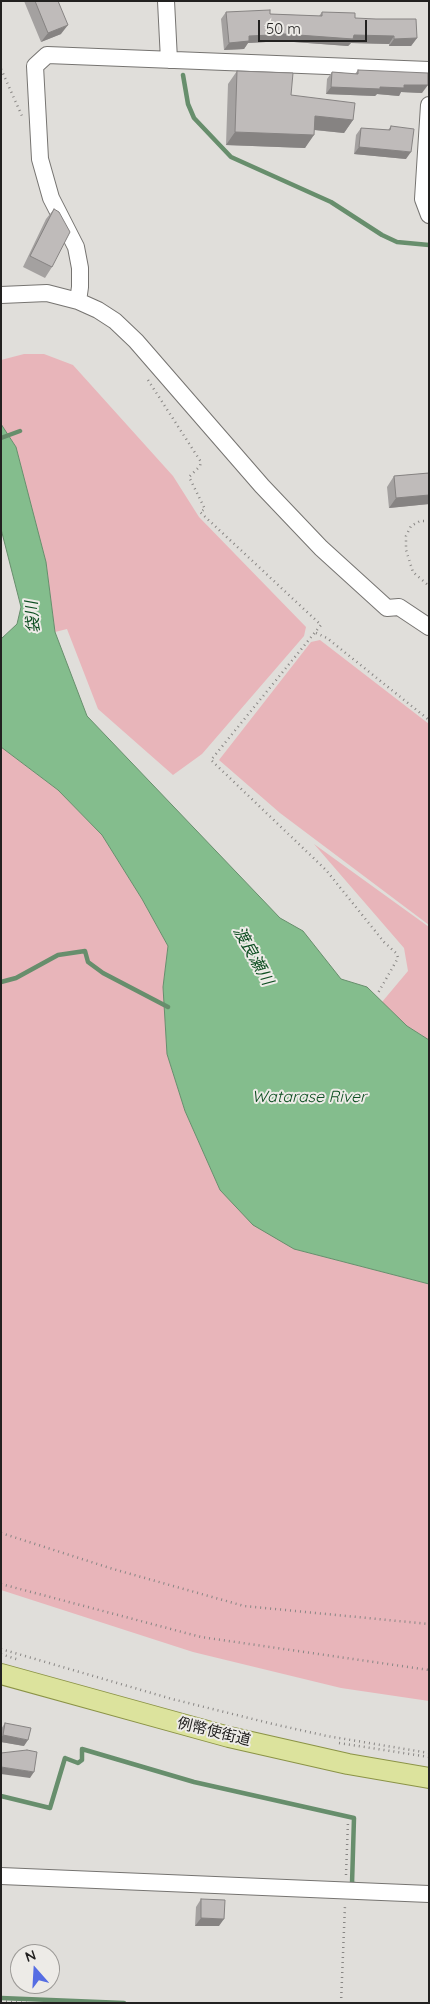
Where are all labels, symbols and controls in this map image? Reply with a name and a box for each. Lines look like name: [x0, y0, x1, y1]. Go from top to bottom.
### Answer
scale bar: [260, 10, 369, 42]
text: 50 m: [266, 19, 301, 38]
water label: 袋川: [22, 600, 44, 634]
water label: 渡良瀬川: [229, 923, 277, 989]
water label: Watarase River: [252, 1087, 366, 1107]
street label: 例幣使街道: [175, 1714, 253, 1750]
north arrow: [10, 1944, 60, 1994]
text: N: [23, 1946, 38, 1966]

